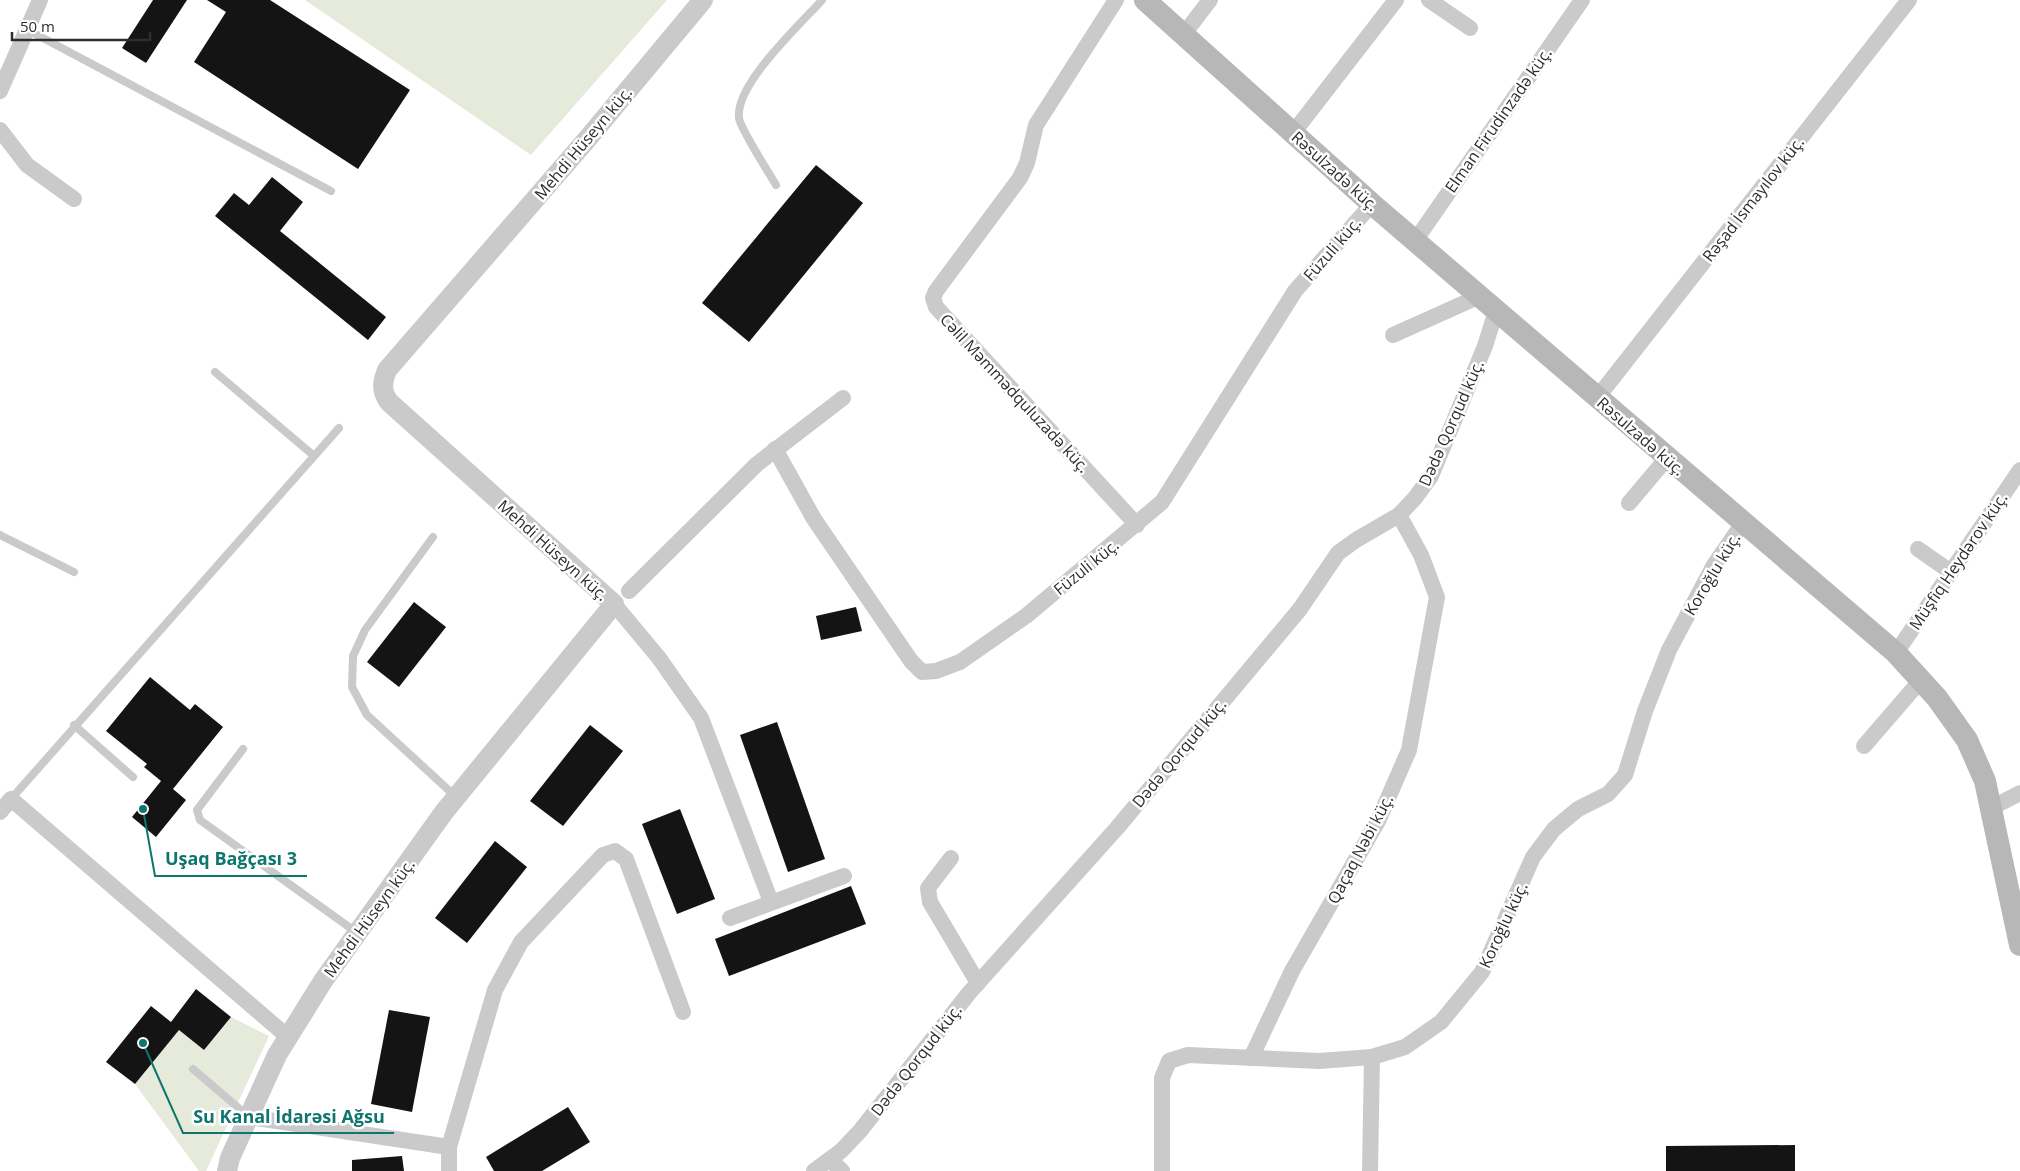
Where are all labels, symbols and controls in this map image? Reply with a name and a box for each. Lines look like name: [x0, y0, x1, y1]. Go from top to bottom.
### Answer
scale bar: [12, 10, 150, 42]
text: 50 m: [20, 16, 55, 36]
street label: Elman Firudinzadə küç.: [1440, 43, 1556, 197]
street label: Mehdi Hüseyn küç.: [529, 82, 637, 204]
street label: Rəsulzadə küç.: [1287, 126, 1383, 216]
street label: Rəşad İsmayılov küç.: [1697, 132, 1809, 266]
street label: Füzuli küç.: [1298, 212, 1366, 286]
street label: Cəlil Məmmədquluzadə küç.: [935, 309, 1095, 477]
street label: Dədə Qorqud küç.: [1413, 357, 1489, 489]
street label: Rəsulzadə küç.: [1592, 392, 1690, 480]
street label: Müşfiq Heydərov küç.: [1904, 488, 2012, 634]
street label: Mehdi Hüseyn küç.: [493, 494, 613, 606]
street label: Koroğlu küç.: [1679, 529, 1745, 619]
street label: Füzuli küç.: [1049, 534, 1123, 600]
street label: Dədə Qorqud küç.: [1127, 694, 1231, 812]
street label: Qaçaq Nəbi küç.: [1322, 790, 1398, 908]
callout: Uşaq Bağçası 3: [155, 843, 307, 876]
text: Uşaq Bağçası 3: [165, 846, 297, 870]
street label: Mehdi Hüseyn küç.: [319, 854, 419, 982]
street label: Koroğlu küç.: [1474, 878, 1532, 972]
street label: Dədə Qorqud küç.: [866, 1000, 966, 1120]
callout: Su Kanal İdarəsi Ağsu: [183, 1100, 394, 1133]
text: Su Kanal İdarəsi Ağsu: [193, 1104, 385, 1128]

